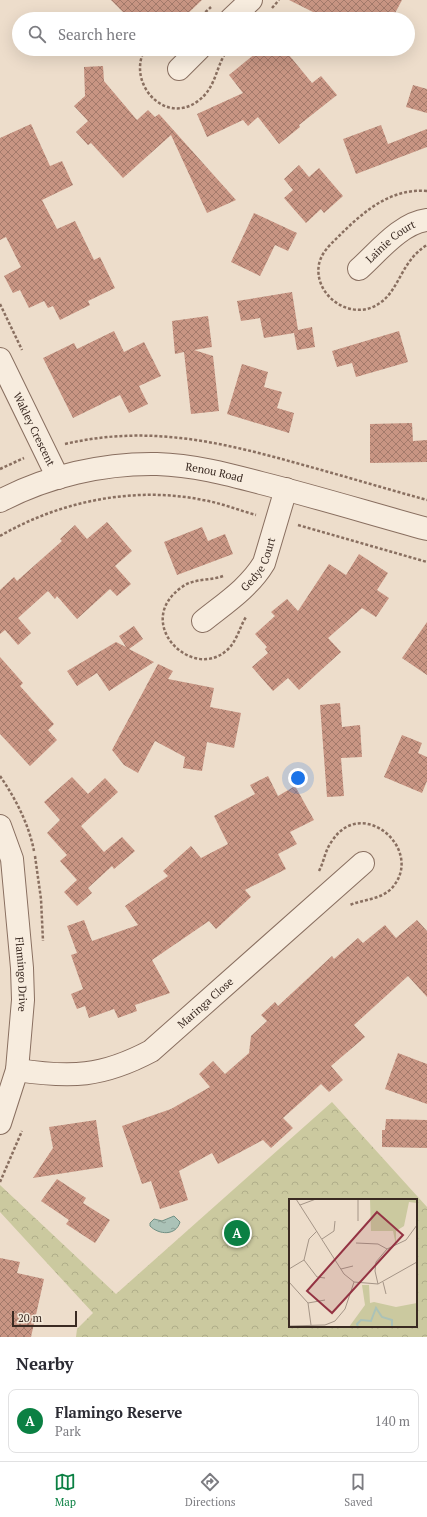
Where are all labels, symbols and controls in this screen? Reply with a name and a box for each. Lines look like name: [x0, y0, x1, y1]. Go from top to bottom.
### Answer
search box: [12, 12, 415, 56]
icon: search: [26, 23, 48, 45]
text: Search here: [58, 24, 136, 44]
street label: Lainie Court: [363, 217, 418, 266]
street label: Wakley Crescent: [10, 390, 58, 468]
street label: Renou Road: [185, 459, 245, 485]
street label: Gedye Court: [238, 536, 278, 594]
your location: [288, 768, 308, 788]
street label: Flamingo Drive: [12, 936, 30, 1013]
street label: Maringa Close: [174, 974, 237, 1031]
inset map: [289, 1199, 417, 1327]
pin: A: [224, 1218, 250, 1248]
scale bar: [12, 1309, 77, 1328]
text: 20 m: [18, 1311, 42, 1325]
text: Nearby: [16, 1352, 74, 1375]
text: Flamingo Reserve: [55, 1402, 182, 1422]
text: A: [25, 1412, 35, 1430]
text: 140 m: [375, 1412, 410, 1430]
text: Park: [55, 1422, 81, 1440]
tab: Map: [54, 1471, 76, 1509]
tab: Directions: [185, 1471, 236, 1509]
tab: Saved: [344, 1471, 373, 1509]

